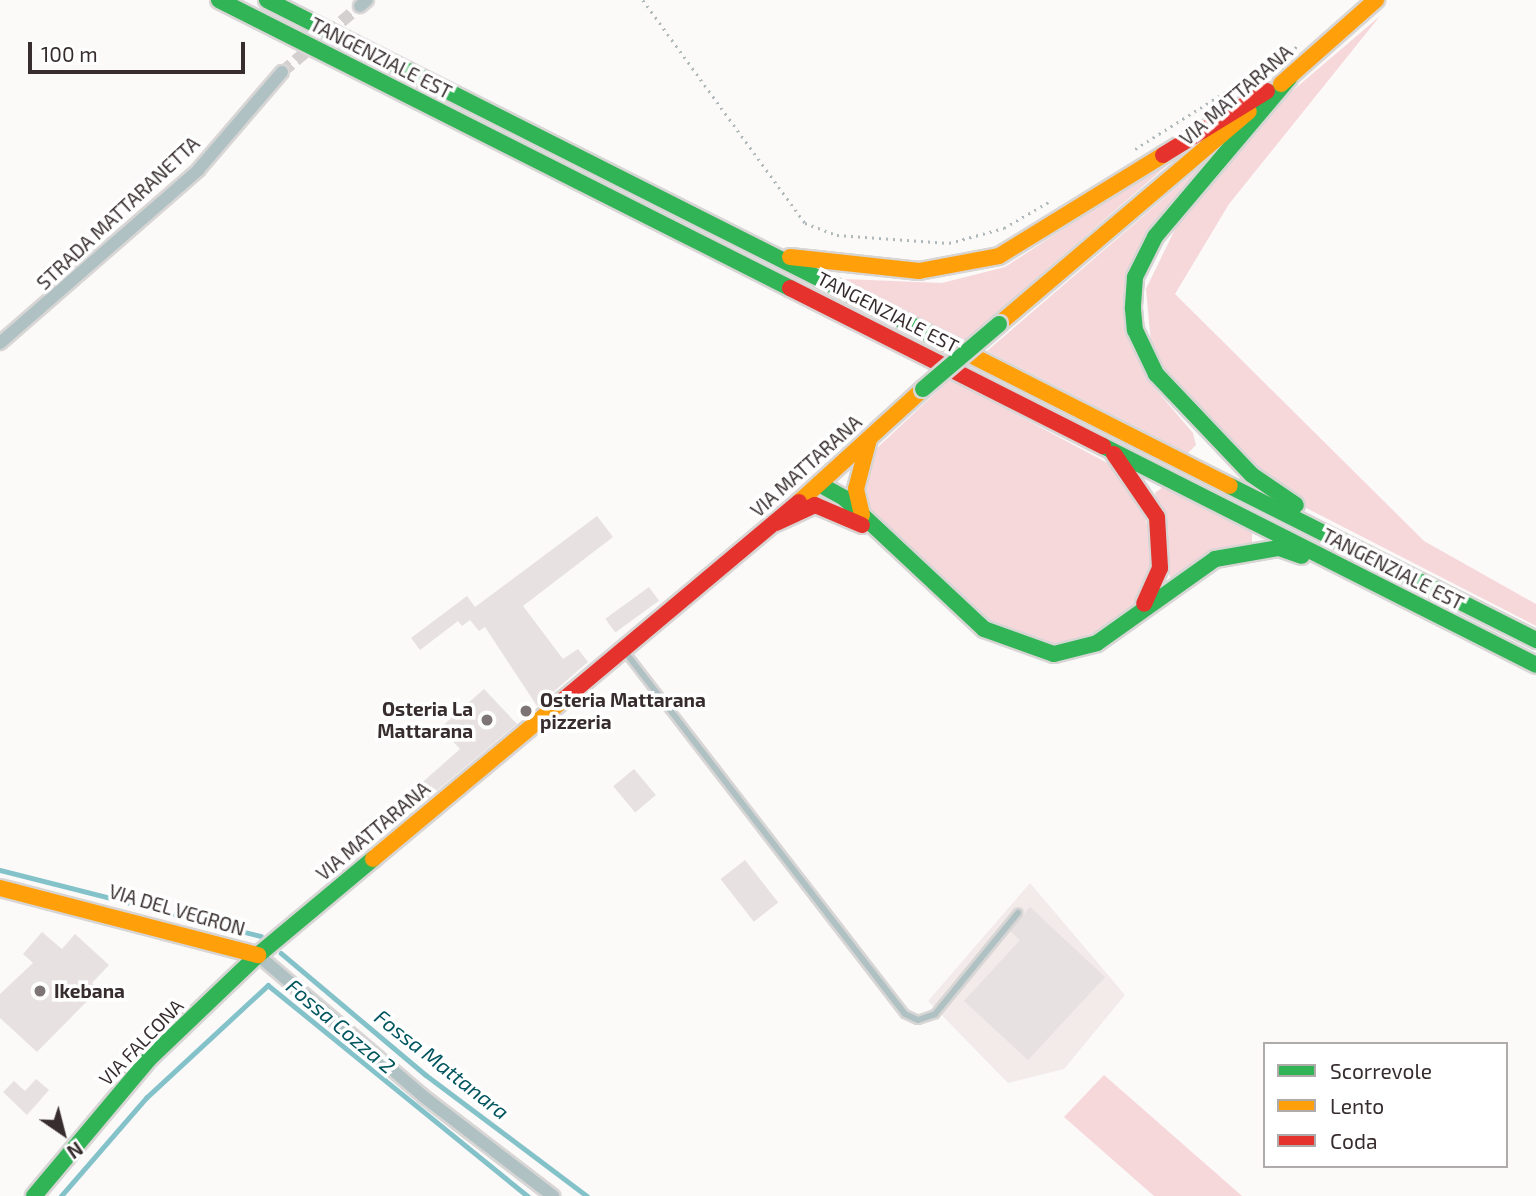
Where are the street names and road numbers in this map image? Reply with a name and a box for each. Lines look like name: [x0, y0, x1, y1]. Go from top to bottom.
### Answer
street label: TANGENZIALE EST: [306, 13, 456, 103]
street label: VIA MATTARANA: [1175, 40, 1297, 150]
street label: STRADA MATTARANETTA: [32, 132, 204, 294]
street label: TANGENZIALE EST: [813, 267, 963, 357]
street label: VIA MATTARANA: [746, 410, 866, 522]
street label: TANGENZIALE EST: [1318, 524, 1468, 614]
street label: VIA MATTARANA: [311, 777, 435, 885]
street label: VIA DEL VEGRON: [106, 880, 248, 940]
street label: VIA FALCONA: [94, 994, 188, 1090]

